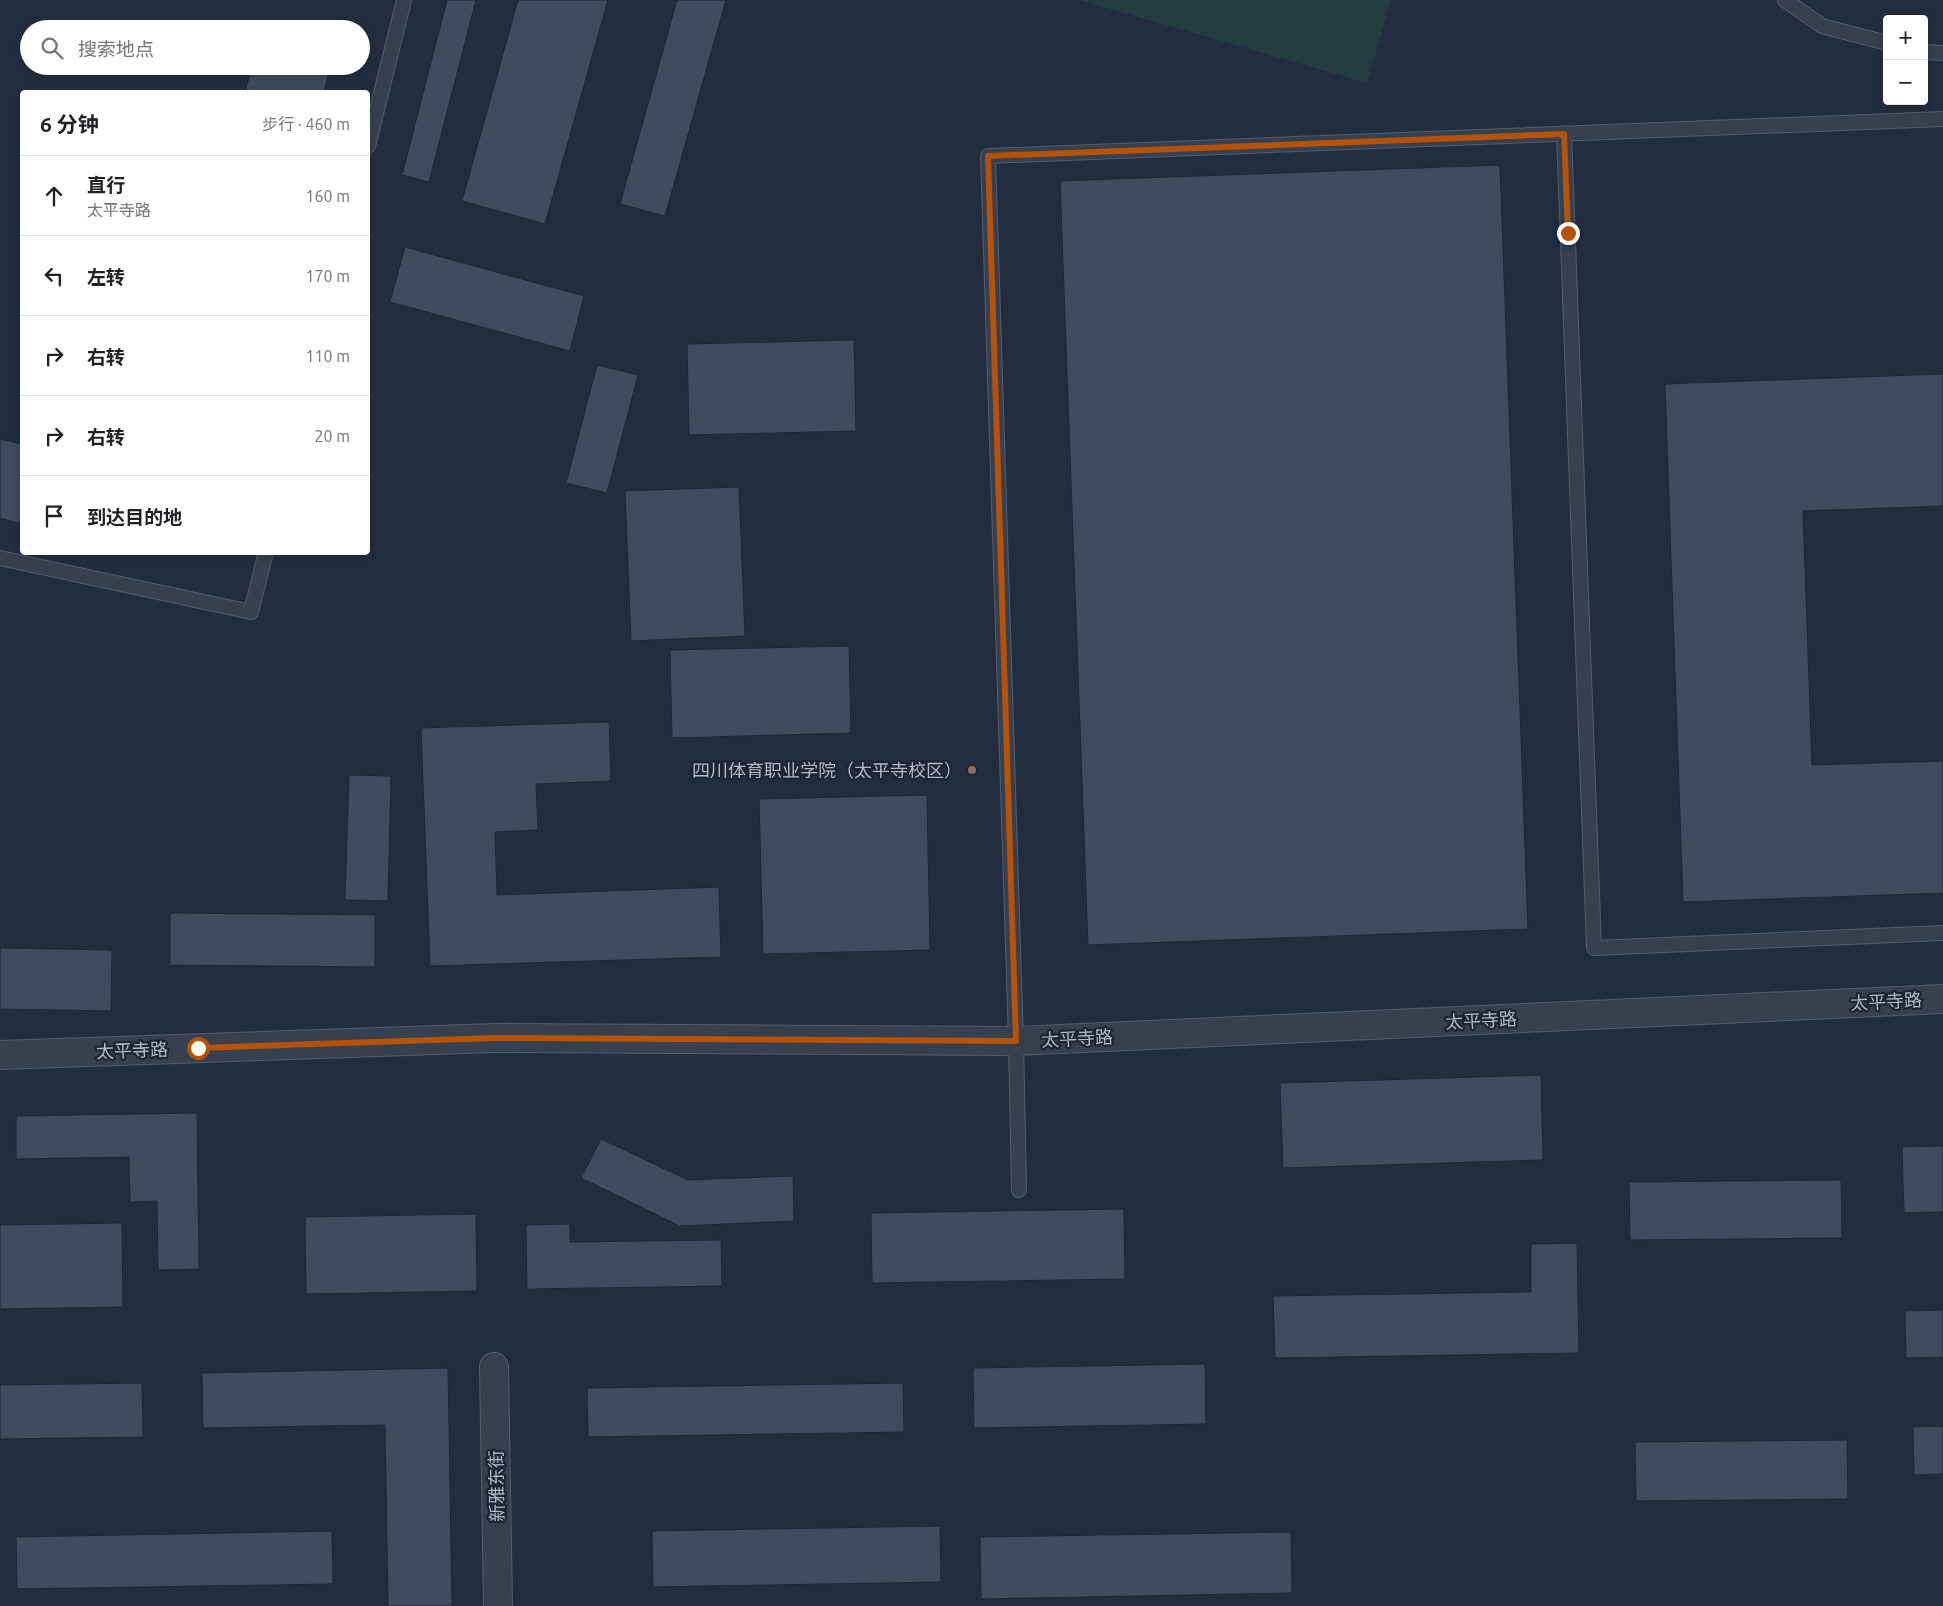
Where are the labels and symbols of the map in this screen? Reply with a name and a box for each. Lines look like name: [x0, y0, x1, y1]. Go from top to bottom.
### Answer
route end: [1557, 222, 1580, 245]
place label: 四川体育职业学院（太平寺校区）: [692, 760, 962, 780]
marker: 四川体育职业学院（太平寺校区）: [966, 764, 978, 776]
street label: 太平寺路: [1850, 989, 1922, 1013]
street label: 太平寺路: [1445, 1008, 1517, 1032]
street label: 太平寺路: [1041, 1026, 1113, 1050]
route start: [187, 1037, 210, 1060]
street label: 太平寺路: [96, 1039, 168, 1061]
street label: 新雅东街: [485, 1450, 507, 1522]

